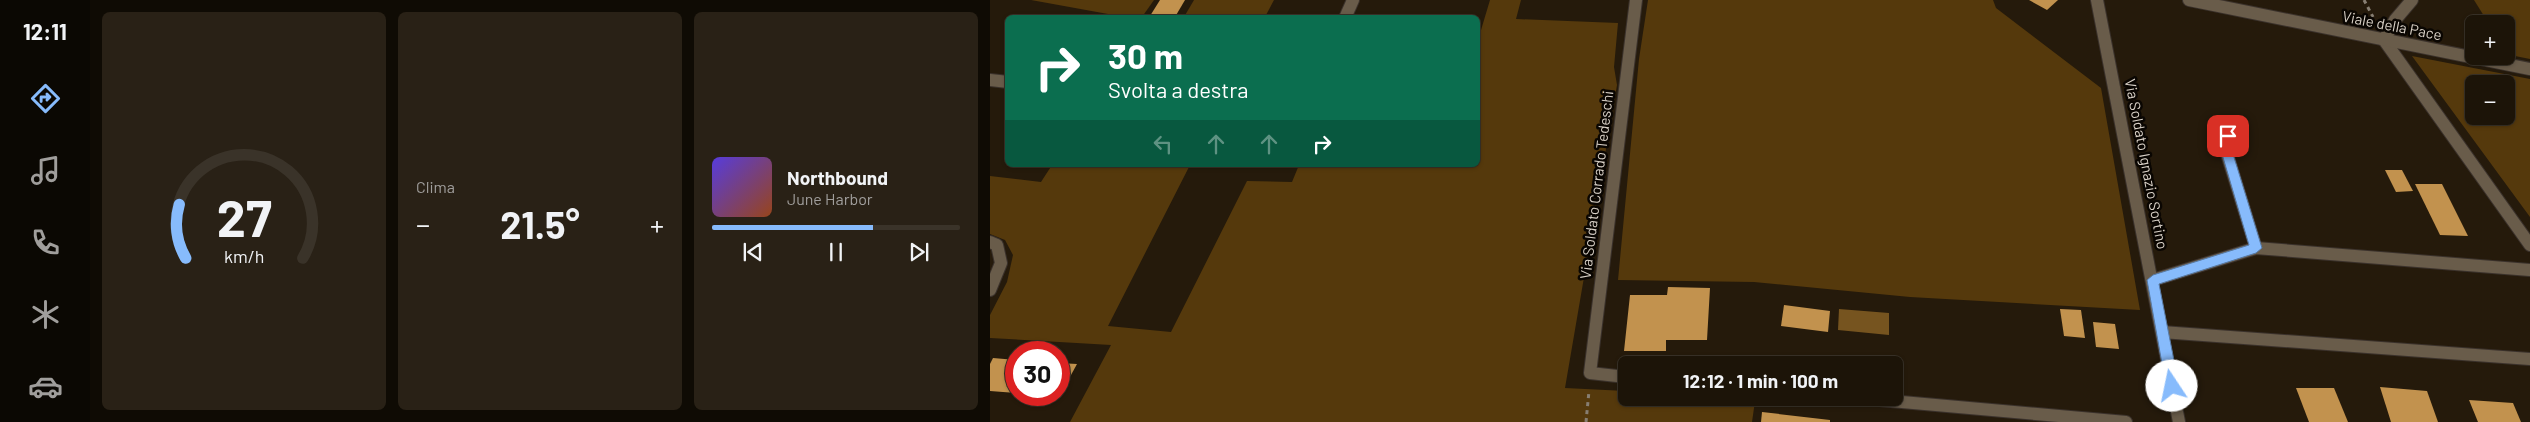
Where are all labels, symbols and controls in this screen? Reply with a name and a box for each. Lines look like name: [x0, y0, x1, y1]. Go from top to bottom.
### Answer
street label: Viale della Pace: [2341, 7, 2443, 43]
map controls: [2465, 15, 2515, 125]
button: +: [2465, 15, 2515, 65]
text: 12:11: [23, 18, 67, 44]
text: 30 m: [1108, 34, 1183, 76]
icon: right: [1025, 35, 1090, 100]
button: −: [2465, 75, 2515, 125]
text: Svolta a destra: [1108, 76, 1249, 102]
street label: Via Soldato Ignazio Sortino: [2122, 77, 2172, 251]
icon: directions: [28, 81, 63, 116]
street label: Via Soldato Corrado Tedeschi: [1576, 90, 1616, 280]
pin: [2207, 115, 2249, 157]
icon: arrive: [2214, 122, 2242, 150]
icon: left: [1149, 130, 1177, 158]
icon: ahead: [1202, 130, 1230, 158]
icon: ahead: [1255, 130, 1283, 158]
icon: right: [1308, 130, 1336, 158]
icon: music: [28, 153, 63, 188]
text: Northbound: [787, 166, 888, 189]
text: Clima: [416, 177, 455, 196]
text: 27: [217, 185, 272, 247]
text: June Harbor: [787, 189, 873, 208]
text: 21.5°: [500, 201, 580, 247]
text: −: [416, 207, 430, 241]
text: +: [650, 207, 664, 241]
icon: phone: [28, 225, 63, 260]
icon: previous: [739, 238, 767, 266]
icon: pause: [822, 238, 850, 266]
icon: next: [905, 238, 933, 266]
text: km/h: [224, 245, 264, 267]
icon: climate: [28, 297, 63, 332]
speed limit sign: 30: [1005, 341, 1070, 406]
position arrow: [2145, 359, 2197, 411]
icon: car: [28, 369, 63, 404]
text: 12:12 · 1 min · 100 m: [1683, 369, 1838, 392]

